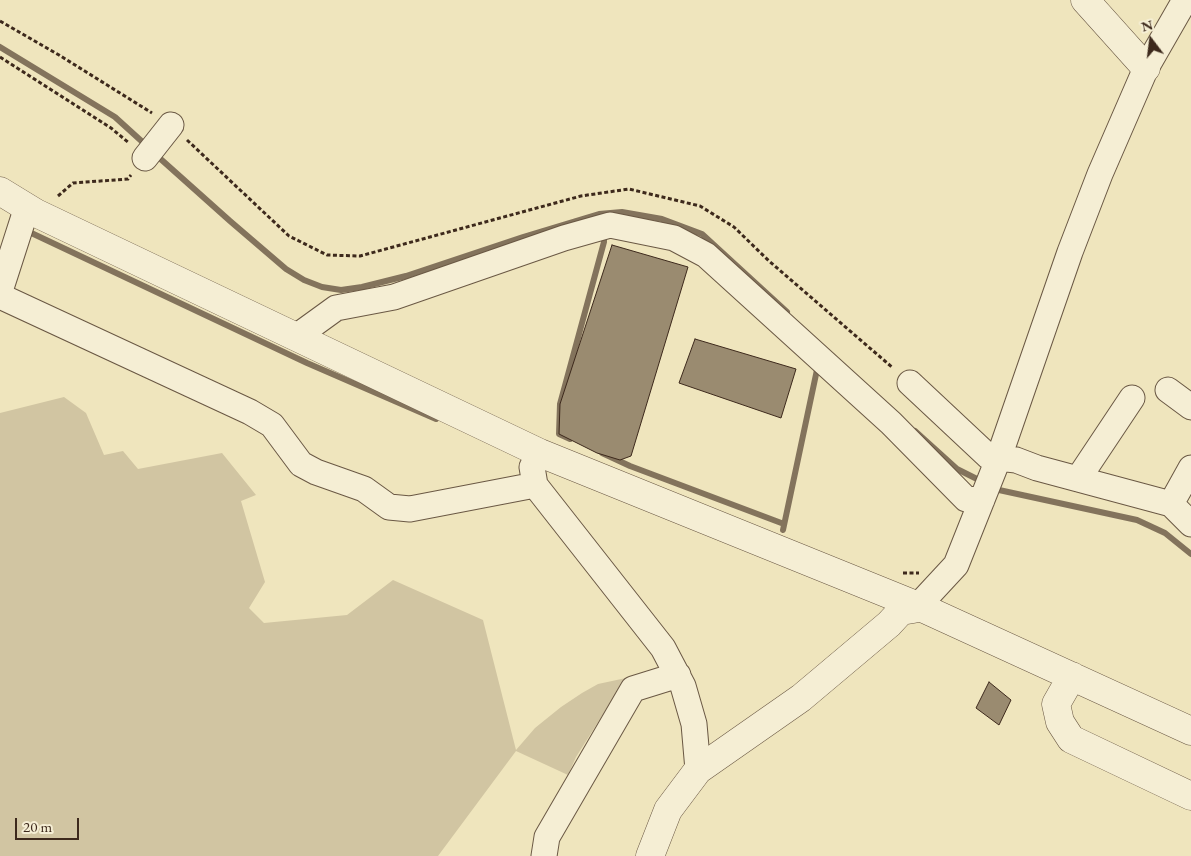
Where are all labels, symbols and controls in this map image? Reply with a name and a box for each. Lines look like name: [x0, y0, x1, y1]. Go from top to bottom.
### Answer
north arrow: [1126, 15, 1176, 65]
text: N: [1139, 15, 1155, 36]
scale bar: [18, 808, 81, 840]
text: 20 m: [23, 817, 52, 836]

